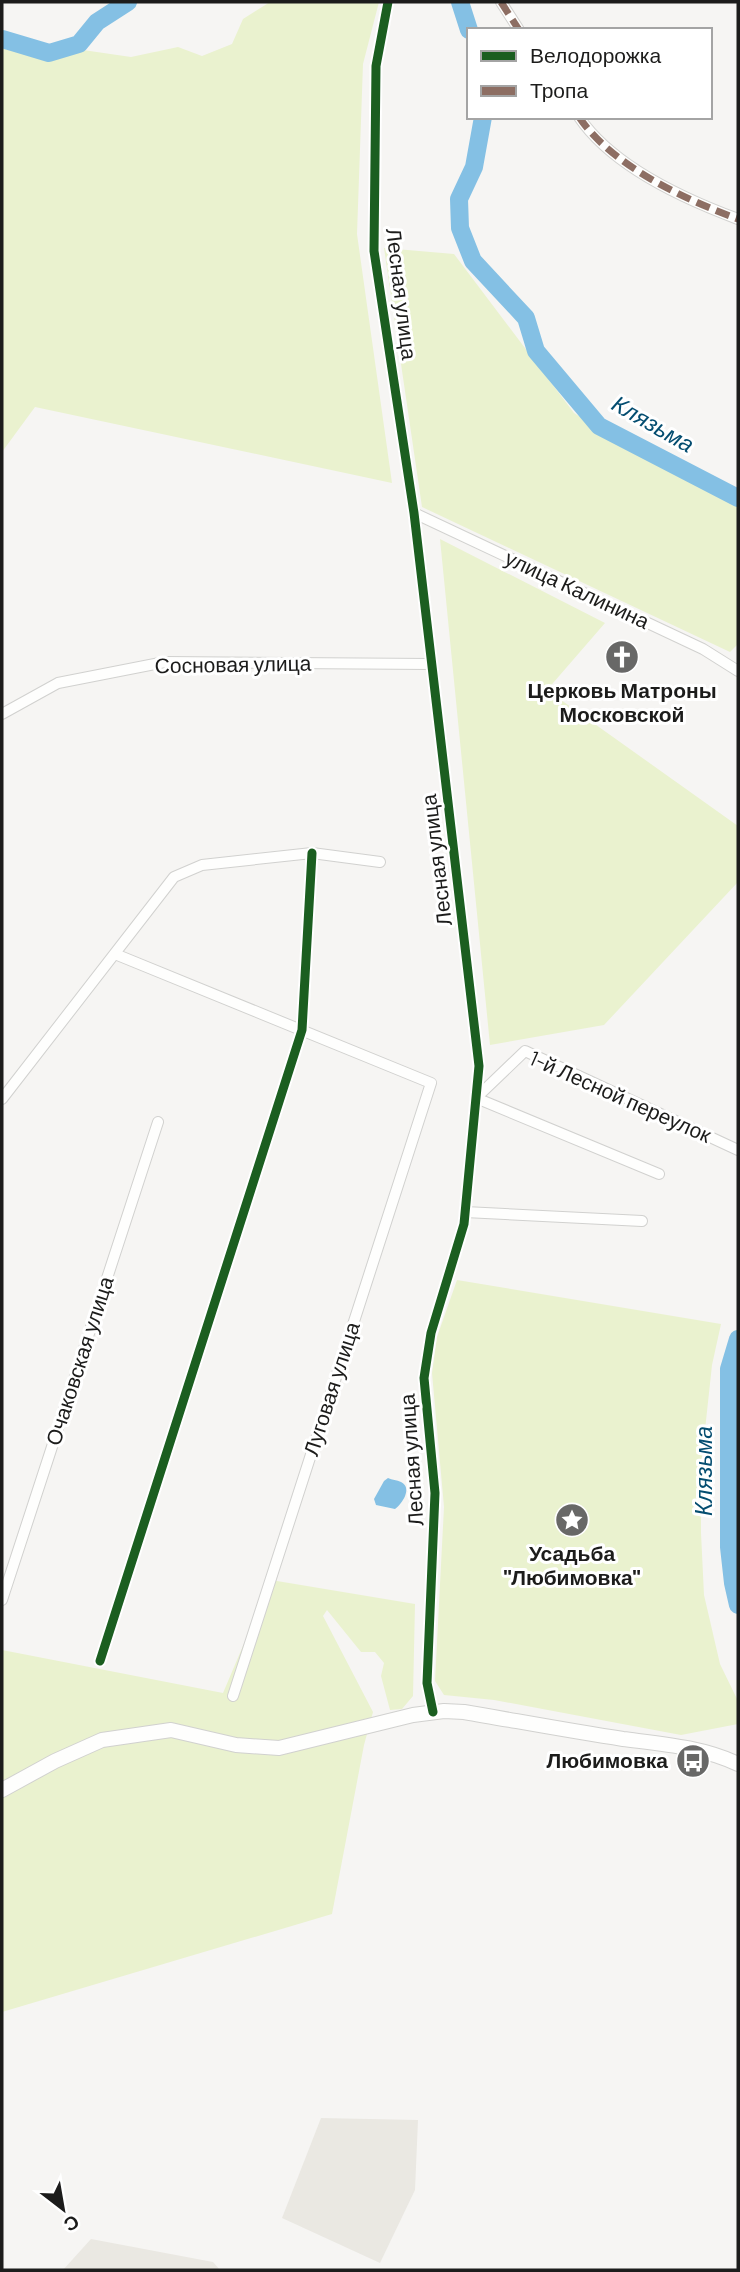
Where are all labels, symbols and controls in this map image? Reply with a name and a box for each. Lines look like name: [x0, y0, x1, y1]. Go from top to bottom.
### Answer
legend: [467, 28, 712, 119]
text: Велодорожка: [530, 42, 661, 67]
text: Тропа: [530, 77, 588, 102]
street label: Лесная улица: [382, 227, 423, 361]
water label: Клязьма: [607, 388, 700, 458]
street label: улица Калинина: [501, 544, 654, 633]
church icon: Церковь Матроны Московской: [603, 638, 641, 676]
street label: Сосновая улица: [155, 650, 312, 677]
place label: Церковь Матроны Московской: [527, 677, 717, 726]
street label: Лесная улица: [415, 793, 456, 927]
street label: 1-й Лесной переулок: [526, 1044, 716, 1147]
street label: Очаковская улица: [39, 1273, 118, 1448]
street label: Луговая улица: [297, 1318, 364, 1459]
street label: Лесная улица: [393, 1393, 428, 1527]
water label: Клязьма: [689, 1426, 717, 1516]
place icon: Усадьба "Любимовка": [553, 1501, 591, 1539]
place label: Усадьба "Любимовка": [504, 1540, 641, 1589]
bus stop icon: Любимовка: [674, 1742, 712, 1780]
place label: Любимовка: [547, 1747, 668, 1772]
north arrow: [28, 2174, 98, 2244]
text: С: [60, 2211, 84, 2238]

